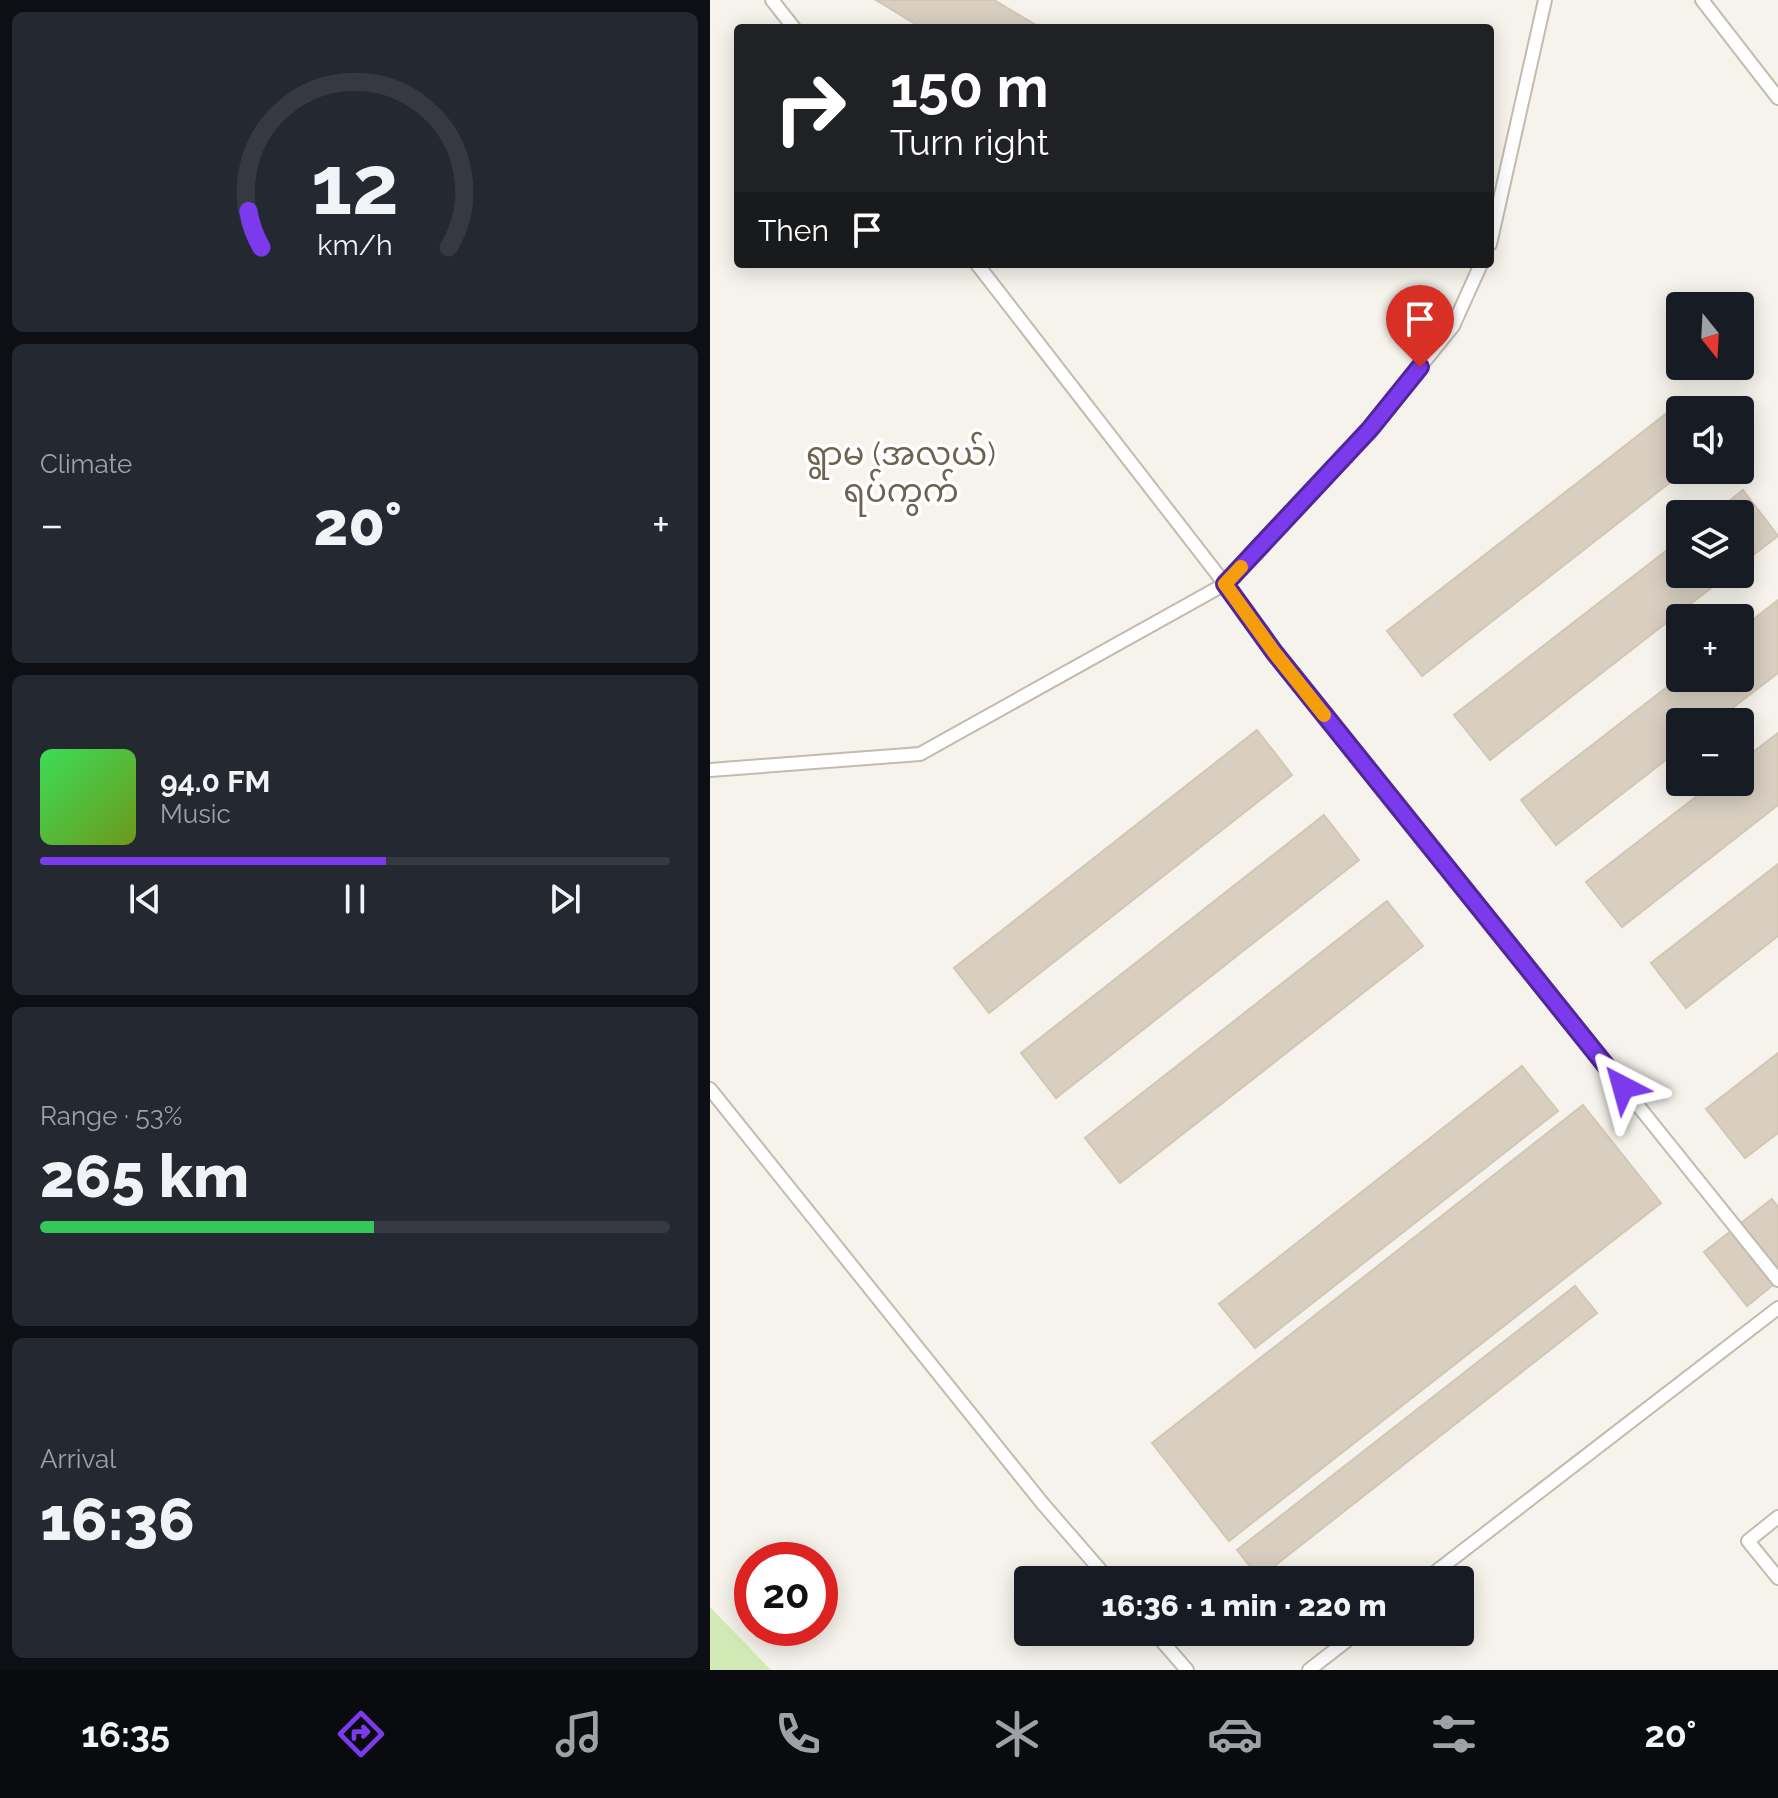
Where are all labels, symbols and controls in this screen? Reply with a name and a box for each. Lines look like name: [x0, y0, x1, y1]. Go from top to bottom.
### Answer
text: 150 m: [890, 54, 1049, 120]
icon: right: [758, 56, 862, 160]
text: Turn right: [890, 121, 1049, 163]
text: 12: [311, 135, 399, 232]
icon: arrive: [845, 208, 889, 252]
text: Then: [758, 213, 829, 248]
text: km/h: [317, 228, 393, 262]
pin: [1386, 285, 1454, 367]
north arrow: [1666, 292, 1754, 380]
map controls: [1666, 292, 1754, 796]
icon: arrive: [1398, 297, 1442, 341]
button: sound: [1666, 396, 1754, 484]
district label: ရွာမ (အလယ်) ရပ်ကွက်: [806, 431, 996, 517]
text: Climate: [40, 449, 132, 479]
text: 20°: [314, 489, 402, 559]
text: −: [40, 499, 64, 550]
text: +: [652, 499, 670, 550]
button: layers: [1666, 500, 1754, 588]
button: +: [1666, 604, 1754, 692]
button: −: [1666, 708, 1754, 796]
text: 94.0 FM: [160, 764, 270, 799]
text: Music: [160, 799, 231, 829]
icon: previous: [123, 877, 167, 921]
icon: pause: [333, 877, 377, 921]
icon: next: [543, 877, 587, 921]
position arrow: [1581, 1045, 1665, 1129]
text: Range · 53%: [40, 1101, 182, 1131]
text: 265 km: [40, 1141, 249, 1211]
text: Arrival: [40, 1444, 116, 1474]
text: 16:36: [40, 1484, 195, 1554]
speed limit sign: 20: [734, 1542, 838, 1646]
text: 16:36 · 1 min · 220 m: [1102, 1588, 1386, 1623]
icon: directions: [333, 1706, 389, 1762]
icon: music: [551, 1706, 607, 1762]
icon: phone: [770, 1706, 826, 1762]
icon: climate: [989, 1706, 1045, 1762]
icon: car: [1207, 1706, 1263, 1762]
icon: filters: [1426, 1706, 1482, 1762]
text: 16:35: [81, 1713, 170, 1755]
text: 20°: [1644, 1713, 1697, 1755]

